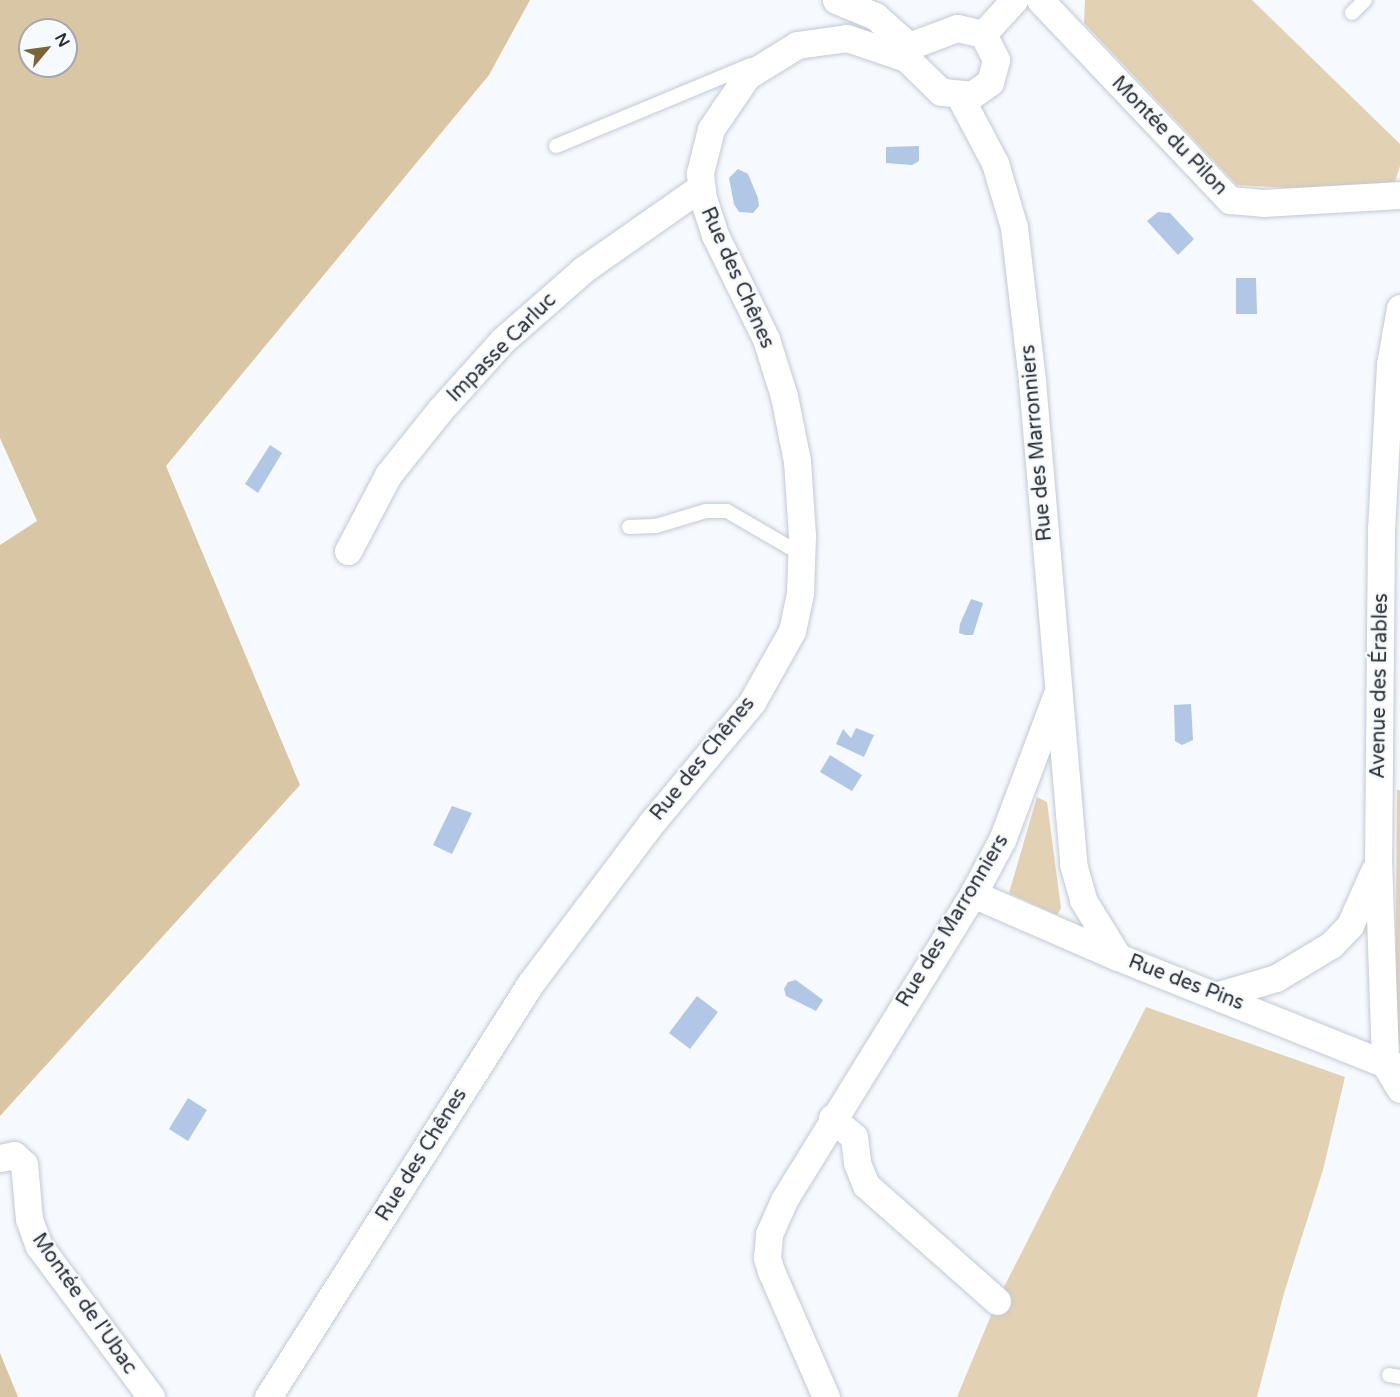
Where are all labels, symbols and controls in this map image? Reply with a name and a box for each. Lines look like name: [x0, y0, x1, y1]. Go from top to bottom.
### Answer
north arrow: [18, 18, 78, 78]
text: N: [50, 30, 74, 51]
street label: Montée du Pilon: [1106, 72, 1232, 200]
street label: Rue des Chênes: [695, 204, 779, 352]
street label: Impasse Carluc: [443, 289, 561, 407]
street label: Rue des Marronniers: [1016, 344, 1058, 542]
street label: Avenue des Érables: [1366, 593, 1394, 779]
street label: Rue des Chênes: [646, 692, 760, 826]
street label: Rue des Marronniers: [892, 830, 1014, 1012]
street label: Rue des Pins: [1125, 950, 1247, 1016]
street label: Rue des Chênes: [372, 1084, 472, 1226]
street label: Montée de l'Ubac: [26, 1229, 142, 1379]

